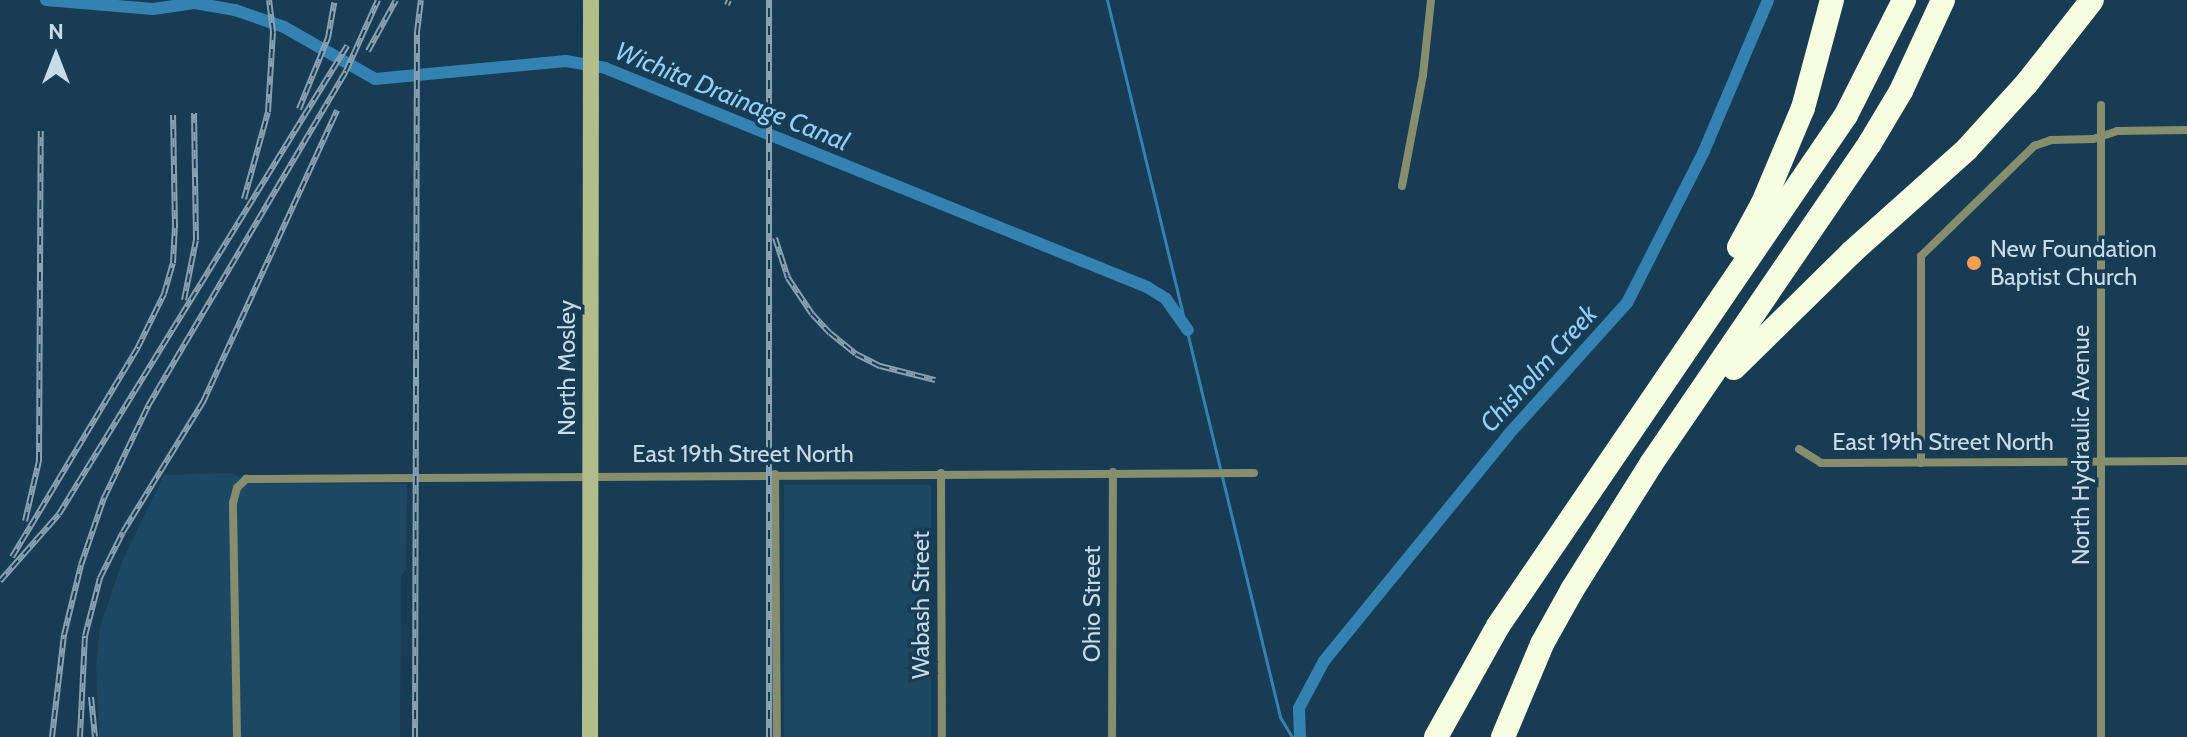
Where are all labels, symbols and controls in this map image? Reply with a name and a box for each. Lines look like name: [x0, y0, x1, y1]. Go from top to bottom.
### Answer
north arrow: [16, 16, 96, 96]
text: N: [48, 18, 64, 45]
water label: Wichita Drainage Canal: [610, 36, 854, 158]
place label: New Foundation Baptist Church: [1990, 235, 2157, 291]
marker: New Foundation Baptist Church: [1965, 254, 1983, 272]
water label: Chisholm Creek: [1474, 299, 1604, 439]
street label: North Mosley: [553, 300, 581, 436]
street label: North Hydraulic Avenue: [2067, 325, 2095, 565]
street label: East 19th Street North: [1832, 428, 2054, 456]
street label: East 19th Street North: [632, 440, 854, 468]
street label: Wabash Street: [907, 531, 935, 679]
street label: Ohio Street: [1078, 546, 1106, 662]

